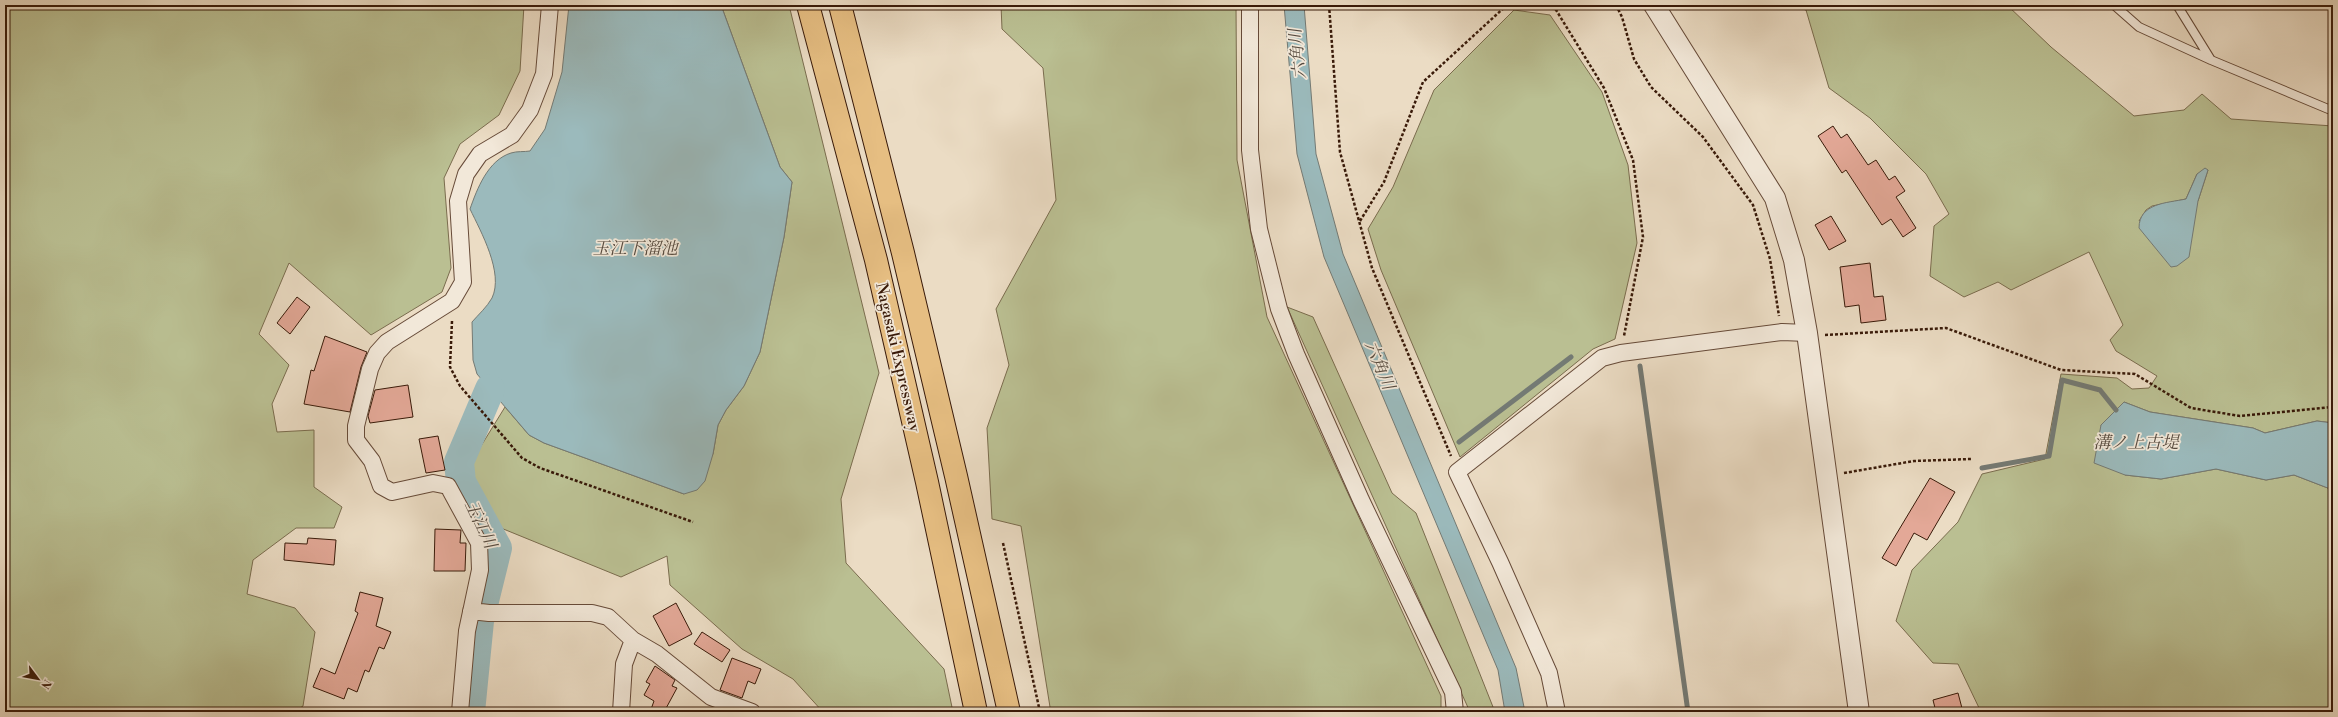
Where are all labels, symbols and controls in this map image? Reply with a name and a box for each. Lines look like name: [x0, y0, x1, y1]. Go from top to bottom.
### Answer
water label: 六角川: [1284, 25, 1312, 80]
water label: 玉江下溜池: [593, 238, 679, 260]
street label: Nagasaki Expressway: [871, 281, 925, 434]
water label: 六角川: [1359, 338, 1400, 395]
water label: 溝ノ上古堤: [2094, 432, 2180, 454]
water label: 玉江川: [459, 497, 502, 554]
north arrow: [18, 659, 58, 699]
text: N: [37, 676, 54, 691]

